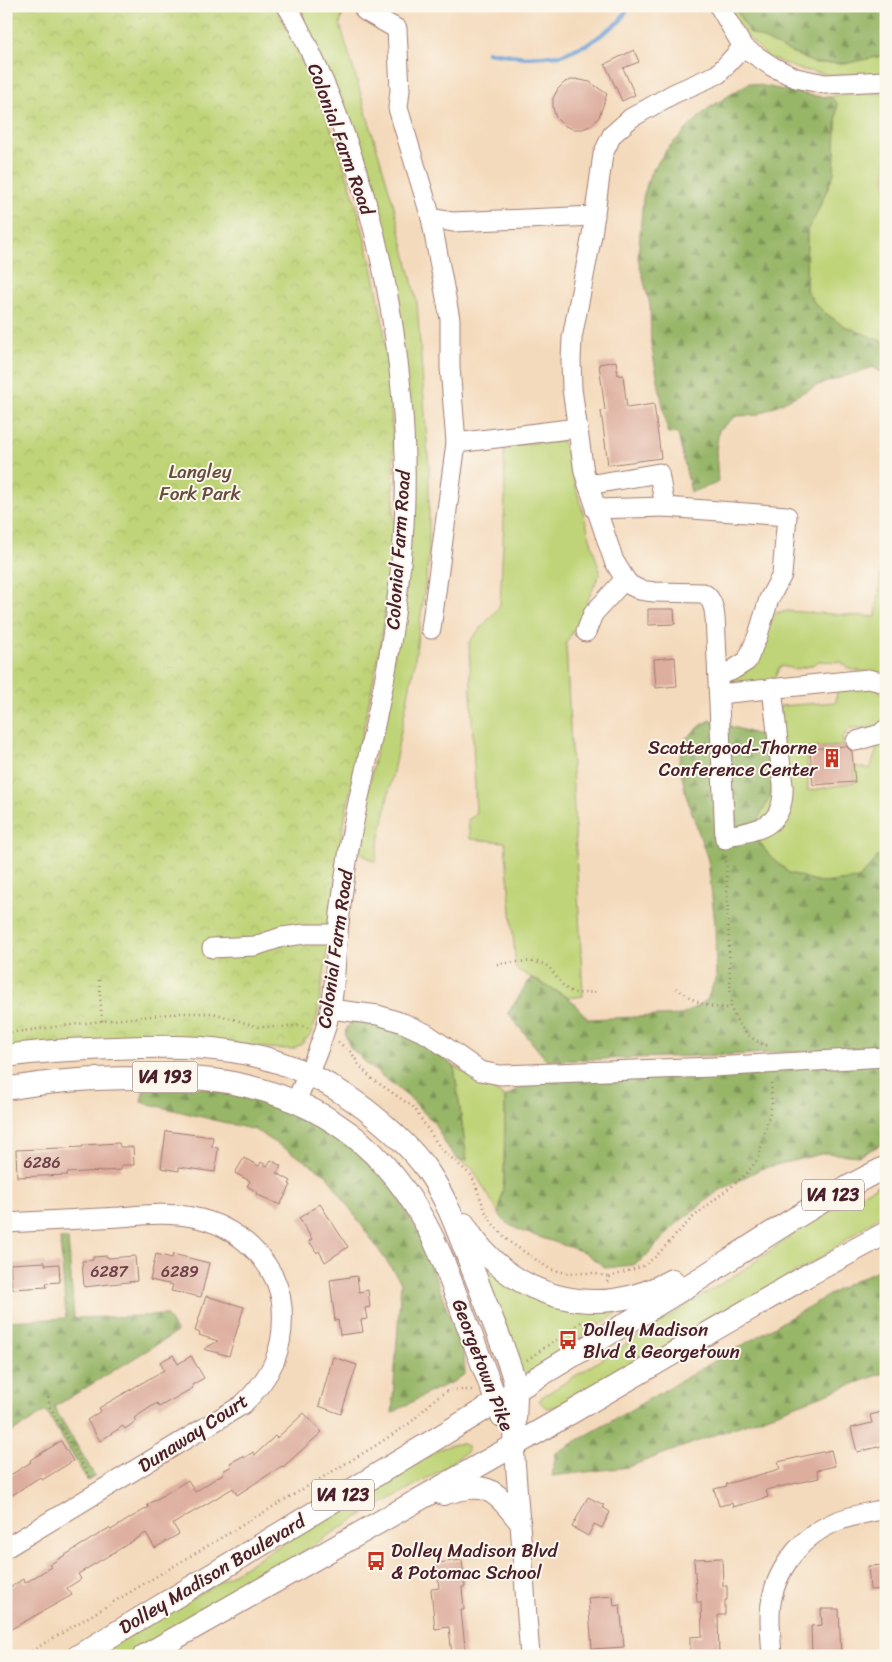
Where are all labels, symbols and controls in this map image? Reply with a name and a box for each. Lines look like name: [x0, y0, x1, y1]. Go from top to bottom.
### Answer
street label: Colonial Farm Road: [298, 58, 384, 222]
park label: Langley Fork Park: [159, 455, 242, 510]
street label: Colonial Farm Road: [376, 467, 420, 631]
place label: Scattergood-Thorne Conference Center: [648, 731, 818, 786]
building icon: Scattergood-Thorne Conference Center: [821, 747, 843, 769]
street label: Colonial Farm Road: [308, 866, 363, 1030]
road number: VA 193: [132, 1062, 198, 1092]
house number: 6286: [23, 1148, 61, 1177]
road number: VA 123: [802, 1180, 864, 1210]
house number: 6287: [90, 1257, 128, 1286]
house number: 6289: [161, 1257, 199, 1286]
street label: Georgetown Pike: [443, 1294, 523, 1436]
place label: Dolley Madison Blvd & Georgetown: [583, 1313, 740, 1368]
bus stop icon: Dolley Madison Blvd & Georgetown: [557, 1329, 579, 1351]
street label: Dunaway Court: [131, 1385, 255, 1481]
road number: VA 123: [312, 1480, 374, 1510]
street label: Dolley Madison Boulevard: [112, 1504, 314, 1643]
place label: Dolley Madison Blvd & Potomac School: [391, 1534, 559, 1589]
bus stop icon: Dolley Madison Blvd & Potomac School: [365, 1550, 387, 1572]

